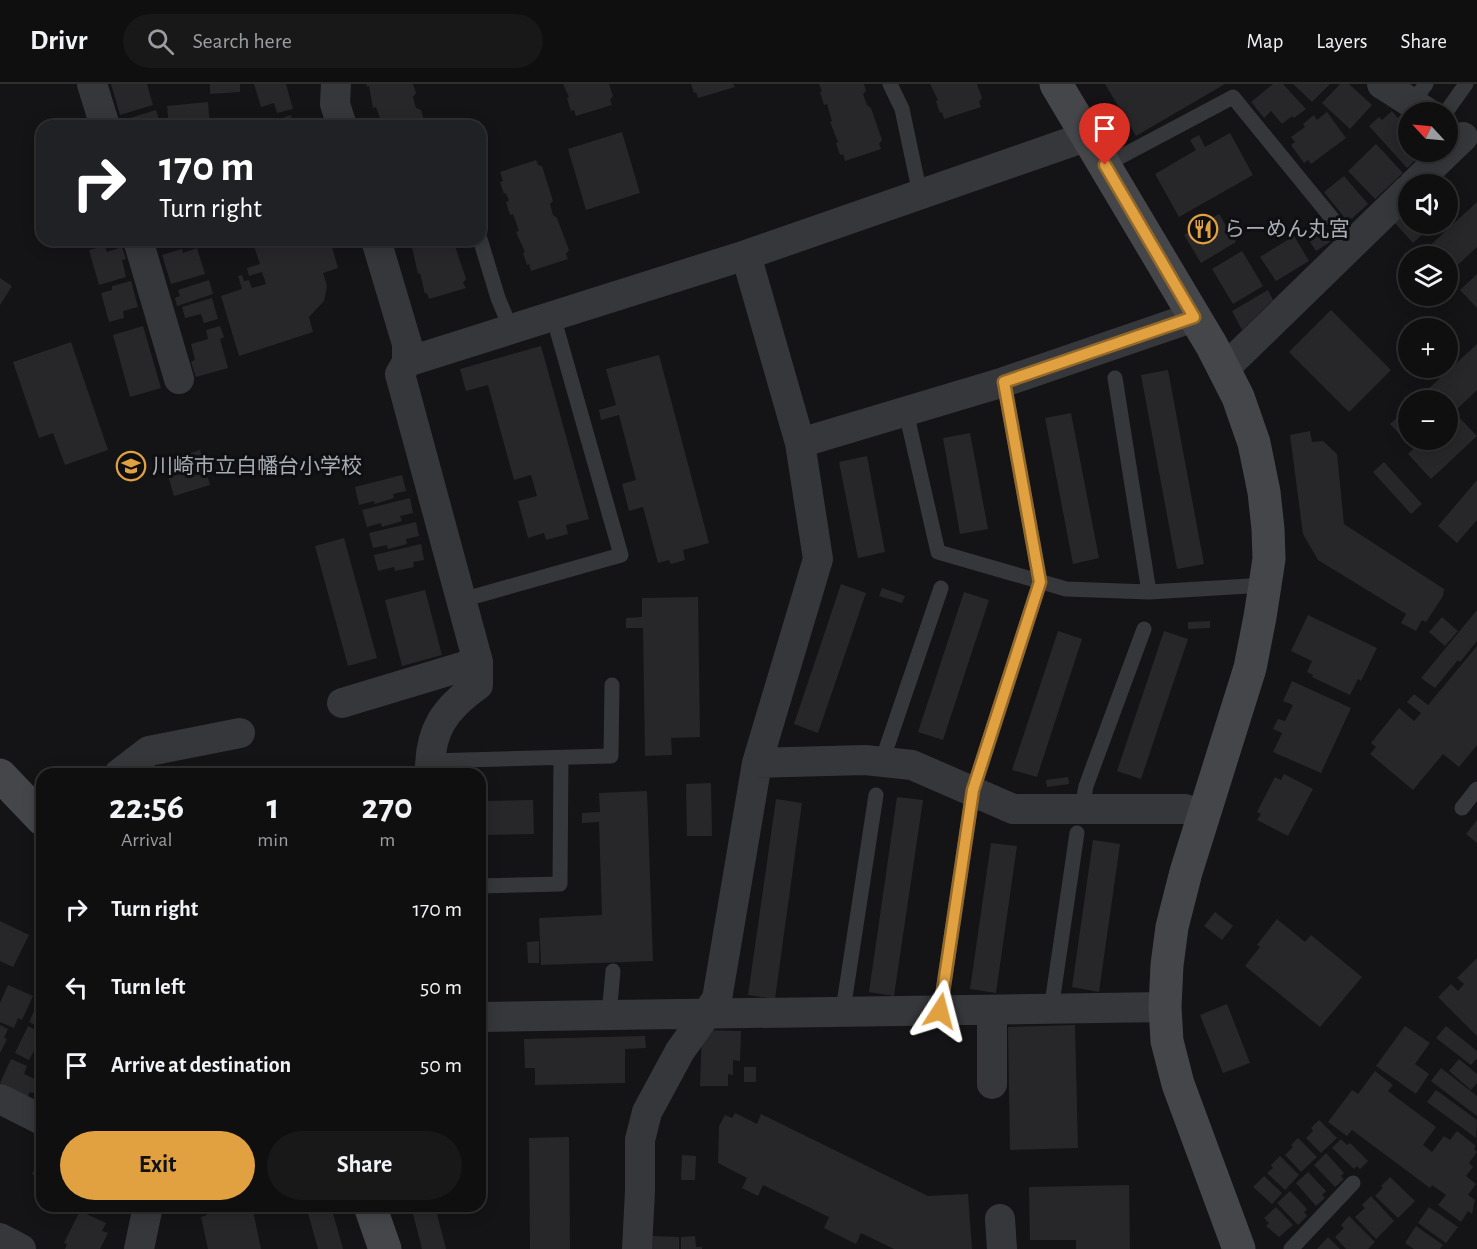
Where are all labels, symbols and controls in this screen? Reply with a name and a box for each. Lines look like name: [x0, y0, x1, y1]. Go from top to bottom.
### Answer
search box: [123, 14, 543, 68]
icon: search: [144, 25, 177, 58]
text: Drivr: [30, 27, 87, 55]
text: Search here: [192, 30, 292, 52]
text: Map: [1247, 31, 1283, 52]
text: Layers: [1316, 31, 1367, 52]
text: Share: [1400, 31, 1447, 52]
north arrow: [1398, 102, 1458, 162]
map controls: [1398, 102, 1458, 450]
pin: [1079, 103, 1130, 165]
icon: arrive: [1088, 112, 1121, 145]
icon: right: [60, 144, 138, 222]
text: 170 m: [159, 146, 254, 188]
button: sound: [1398, 174, 1458, 234]
text: Turn right: [159, 195, 262, 222]
restaurant icon: らーめん丸宮: [1187, 213, 1219, 245]
place label: らーめん丸宮: [1224, 218, 1350, 240]
button: layers: [1398, 246, 1458, 306]
button: +: [1398, 318, 1458, 378]
button: −: [1398, 390, 1458, 450]
school or university icon: 川崎市立白幡台小学校: [115, 450, 147, 482]
place label: 川崎市立白幡台小学校: [152, 455, 362, 477]
text: 22:56: [109, 789, 184, 825]
text: 1: [266, 789, 279, 825]
text: 270: [362, 789, 413, 825]
text: Arrival: [121, 830, 172, 850]
text: min: [257, 830, 289, 850]
text: m: [379, 830, 395, 850]
icon: right: [60, 893, 93, 926]
text: Turn right: [111, 898, 198, 920]
text: 170 m: [412, 898, 462, 920]
icon: left: [60, 971, 93, 1004]
text: Turn left: [111, 976, 185, 998]
text: 50 m: [420, 976, 462, 998]
position arrow: [908, 979, 972, 1043]
icon: arrive: [60, 1049, 93, 1082]
text: Arrive at destination: [111, 1054, 291, 1076]
text: 50 m: [420, 1054, 462, 1076]
button: Exit: [60, 1131, 255, 1200]
button: Share: [267, 1131, 462, 1200]

